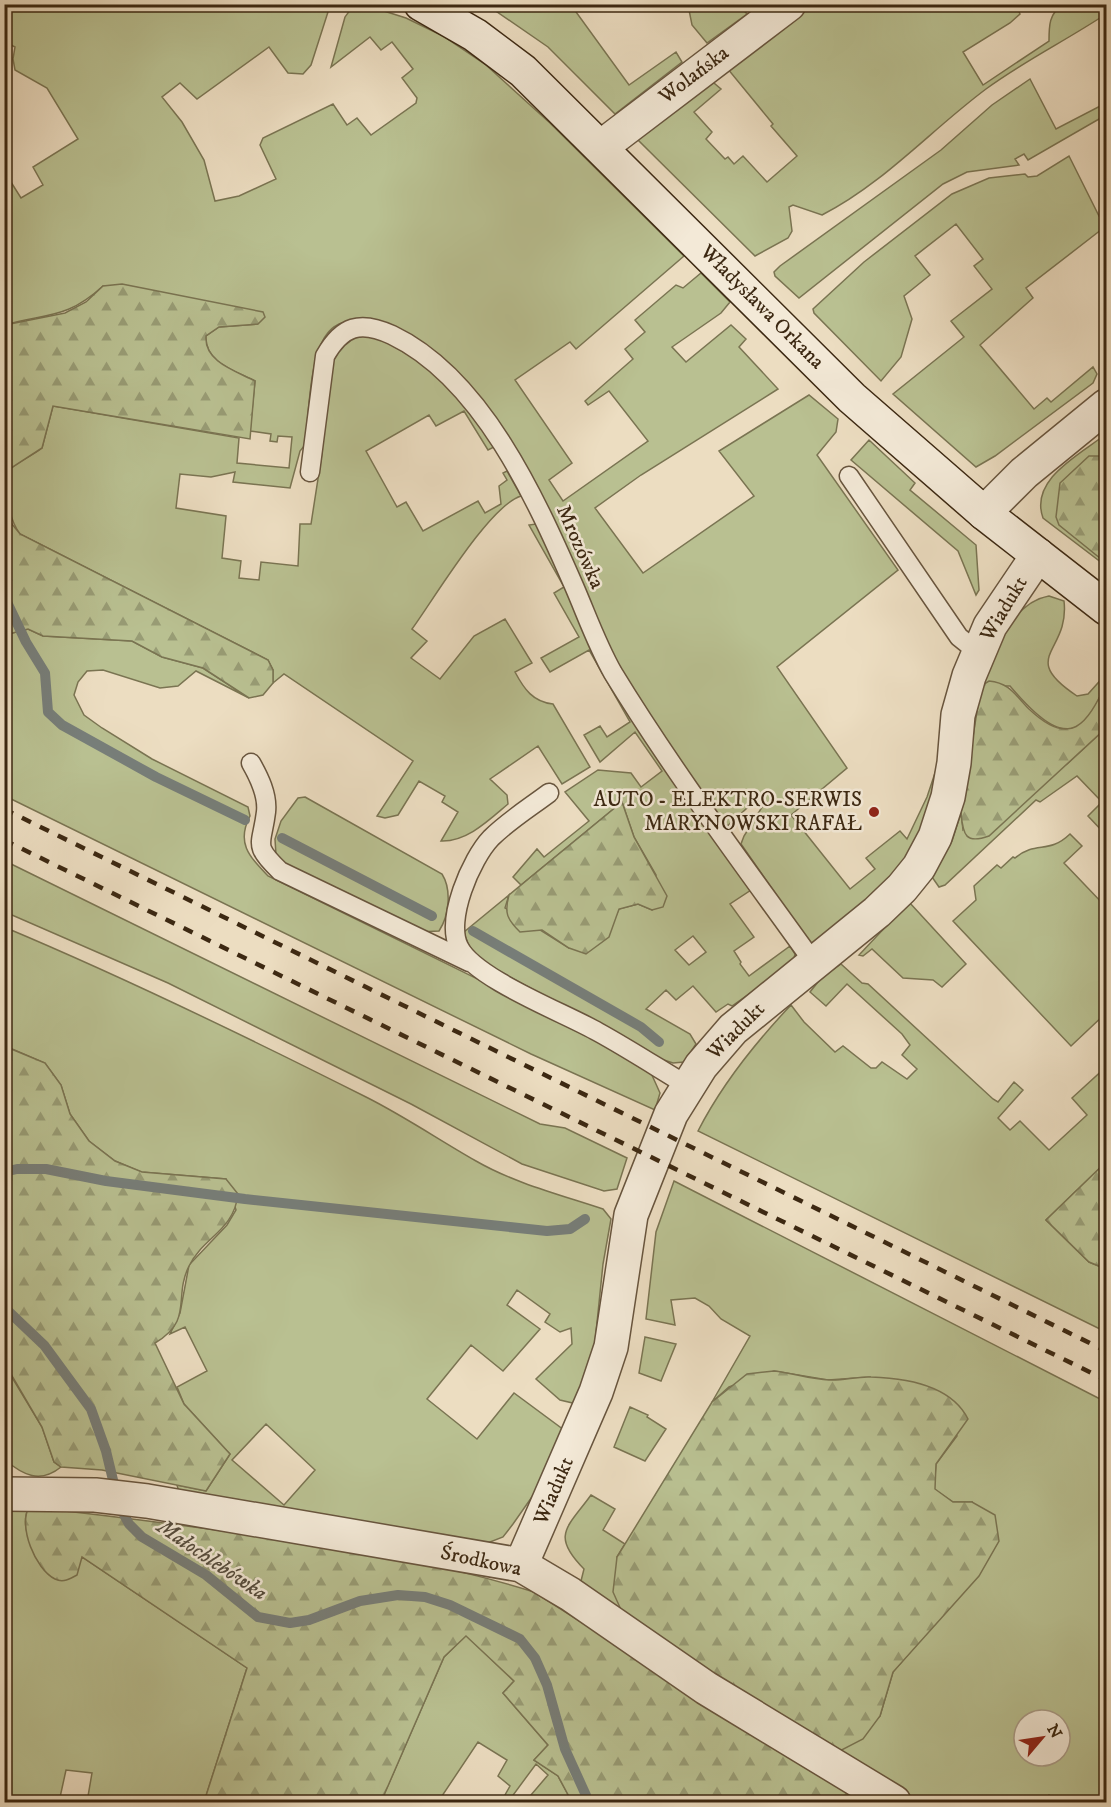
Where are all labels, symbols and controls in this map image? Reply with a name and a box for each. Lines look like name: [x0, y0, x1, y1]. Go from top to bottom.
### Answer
street label: Wolańska: [653, 40, 734, 110]
street label: Władysława Orkana: [694, 239, 830, 375]
street label: Mrozówka: [550, 501, 610, 593]
street label: Wiadukt: [974, 572, 1034, 647]
place label: AUTO - ELEKTRO-SERWIS MARYNOWSKI RAFAŁ: [594, 787, 862, 837]
marker: AUTO - ELEKTRO-SERWIS MARYNOWSKI RAFAŁ: [867, 805, 881, 819]
street label: Wiadukt: [701, 996, 771, 1066]
street label: Wiadukt: [528, 1453, 580, 1530]
water label: Małochlebówka: [150, 1512, 272, 1607]
street label: Środkowa: [438, 1538, 524, 1582]
north arrow: [1012, 1708, 1072, 1768]
text: N: [1042, 1721, 1066, 1742]

